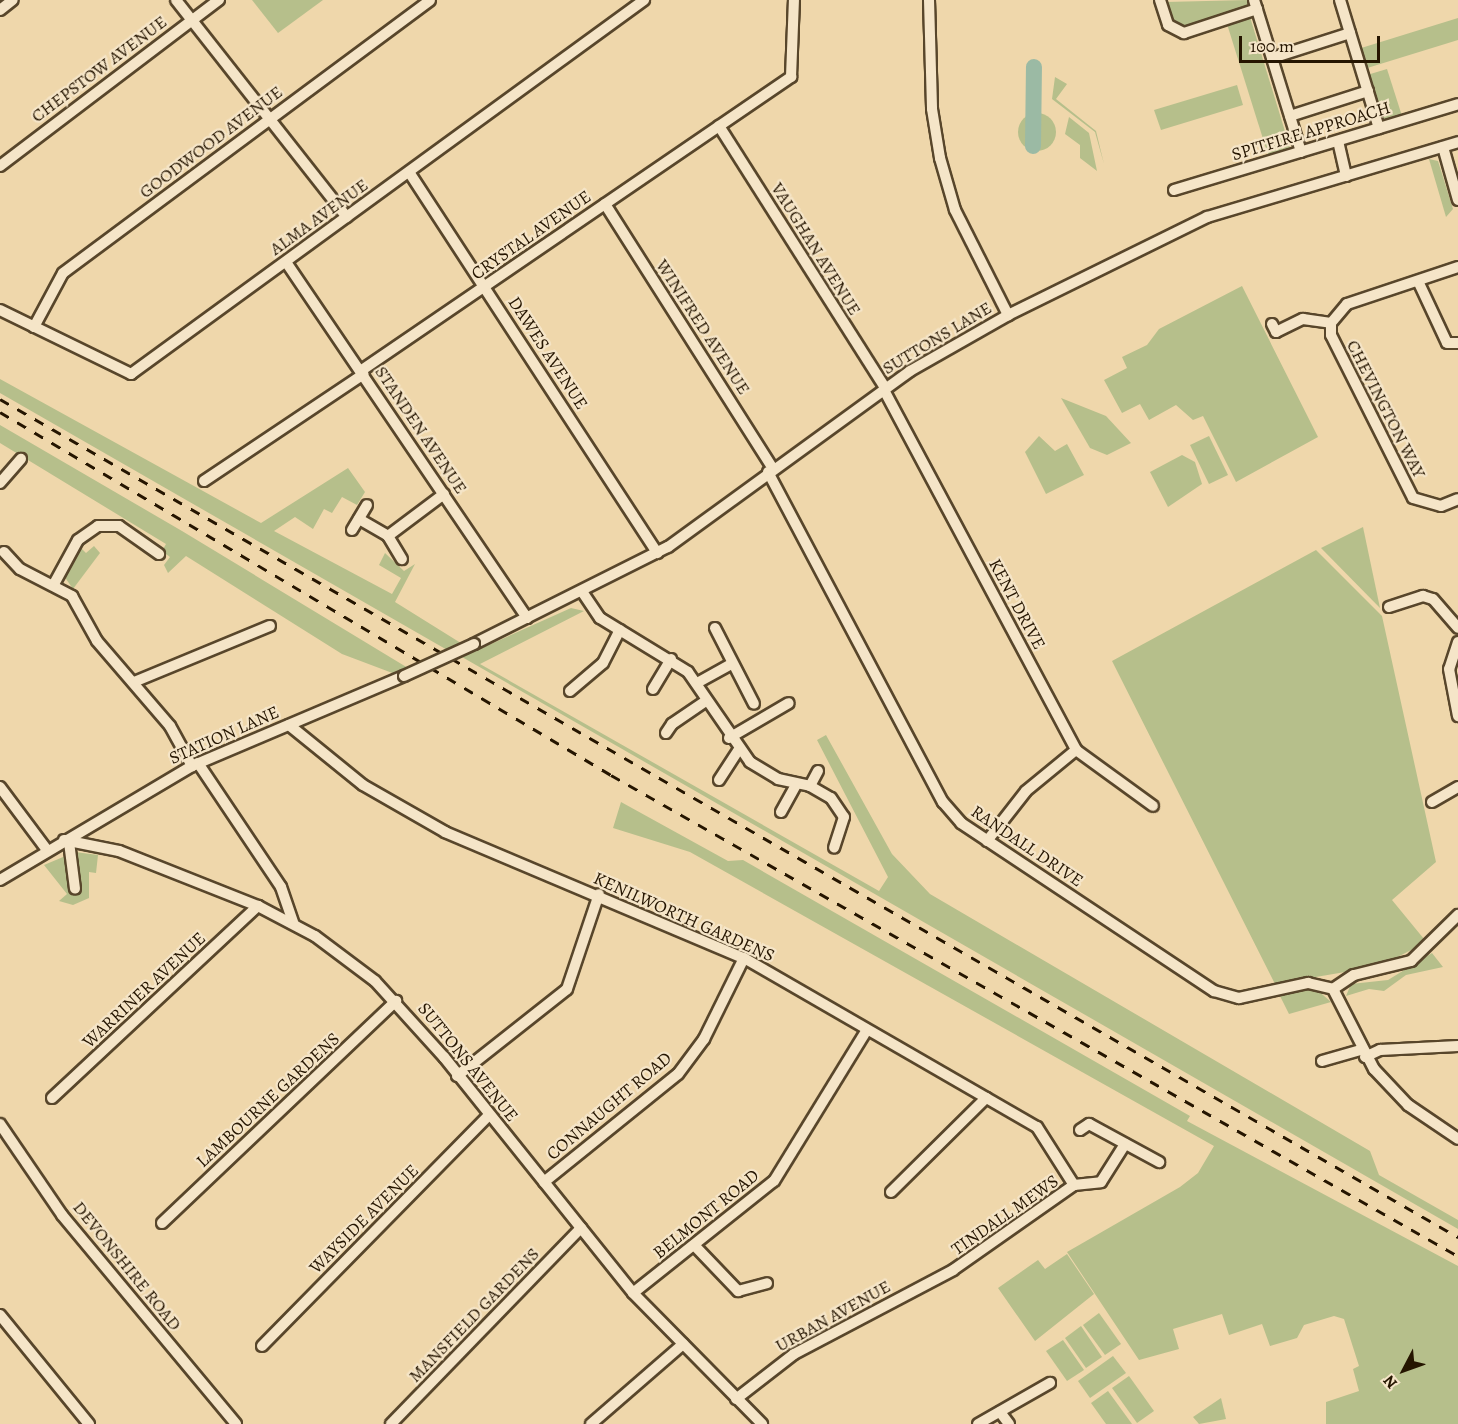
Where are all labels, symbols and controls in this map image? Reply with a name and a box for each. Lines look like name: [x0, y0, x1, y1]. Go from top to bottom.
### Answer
street label: CHEPSTOW AVENUE: [27, 11, 171, 127]
scale bar: [1242, 24, 1383, 62]
text: 100 m: [1250, 34, 1294, 58]
street label: GOODWOOD AVENUE: [135, 81, 287, 203]
street label: SPITFIRE APPROACH: [1229, 97, 1393, 165]
street label: ALMA AVENUE: [266, 174, 372, 260]
street label: VAUGHAN AVENUE: [766, 179, 866, 319]
street label: CRYSTAL AVENUE: [467, 186, 595, 284]
street label: WINIFRED AVENUE: [651, 255, 755, 399]
street label: DAWES AVENUE: [504, 293, 592, 413]
street label: SUTTONS LANE: [878, 297, 996, 379]
street label: CHEVINGTON WAY: [1342, 336, 1430, 482]
street label: STANDEN AVENUE: [370, 362, 472, 498]
street label: KENT DRIVE: [984, 555, 1050, 653]
street label: STATION LANE: [166, 701, 282, 769]
street label: RANDALL DRIVE: [967, 801, 1087, 891]
street label: KENILWORTH GARDENS: [590, 867, 778, 967]
street label: WARRINER AVENUE: [78, 927, 210, 1053]
street label: SUTTONS AVENUE: [413, 998, 523, 1126]
street label: LAMBOURNE GARDENS: [192, 1028, 344, 1172]
street label: CONNAUGHT ROAD: [542, 1047, 676, 1165]
street label: WAYSIDE AVENUE: [305, 1160, 423, 1278]
street label: BELMONT ROAD: [649, 1165, 763, 1263]
street label: TINDALL MEWS: [947, 1170, 1063, 1260]
street label: DEVONSHIRE ROAD: [68, 1197, 186, 1335]
street label: MANSFIELD GARDENS: [404, 1243, 544, 1387]
street label: URBAN AVENUE: [772, 1275, 894, 1357]
north arrow: [1374, 1340, 1434, 1400]
text: N: [1378, 1370, 1403, 1393]

